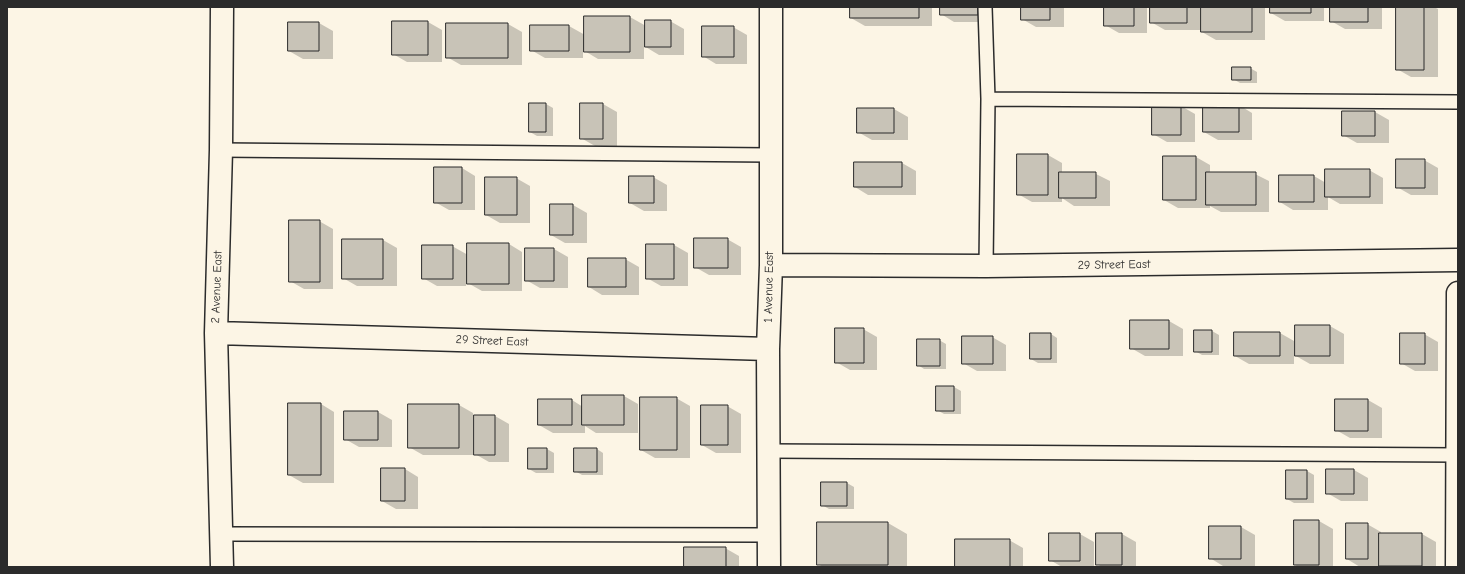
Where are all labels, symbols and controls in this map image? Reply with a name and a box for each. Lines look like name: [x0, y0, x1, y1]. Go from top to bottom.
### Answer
street label: 2 Avenue East: [209, 250, 225, 324]
street label: 1 Avenue East: [761, 251, 777, 323]
street label: 29 Street East: [1078, 257, 1150, 273]
street label: 29 Street East: [455, 333, 529, 349]

